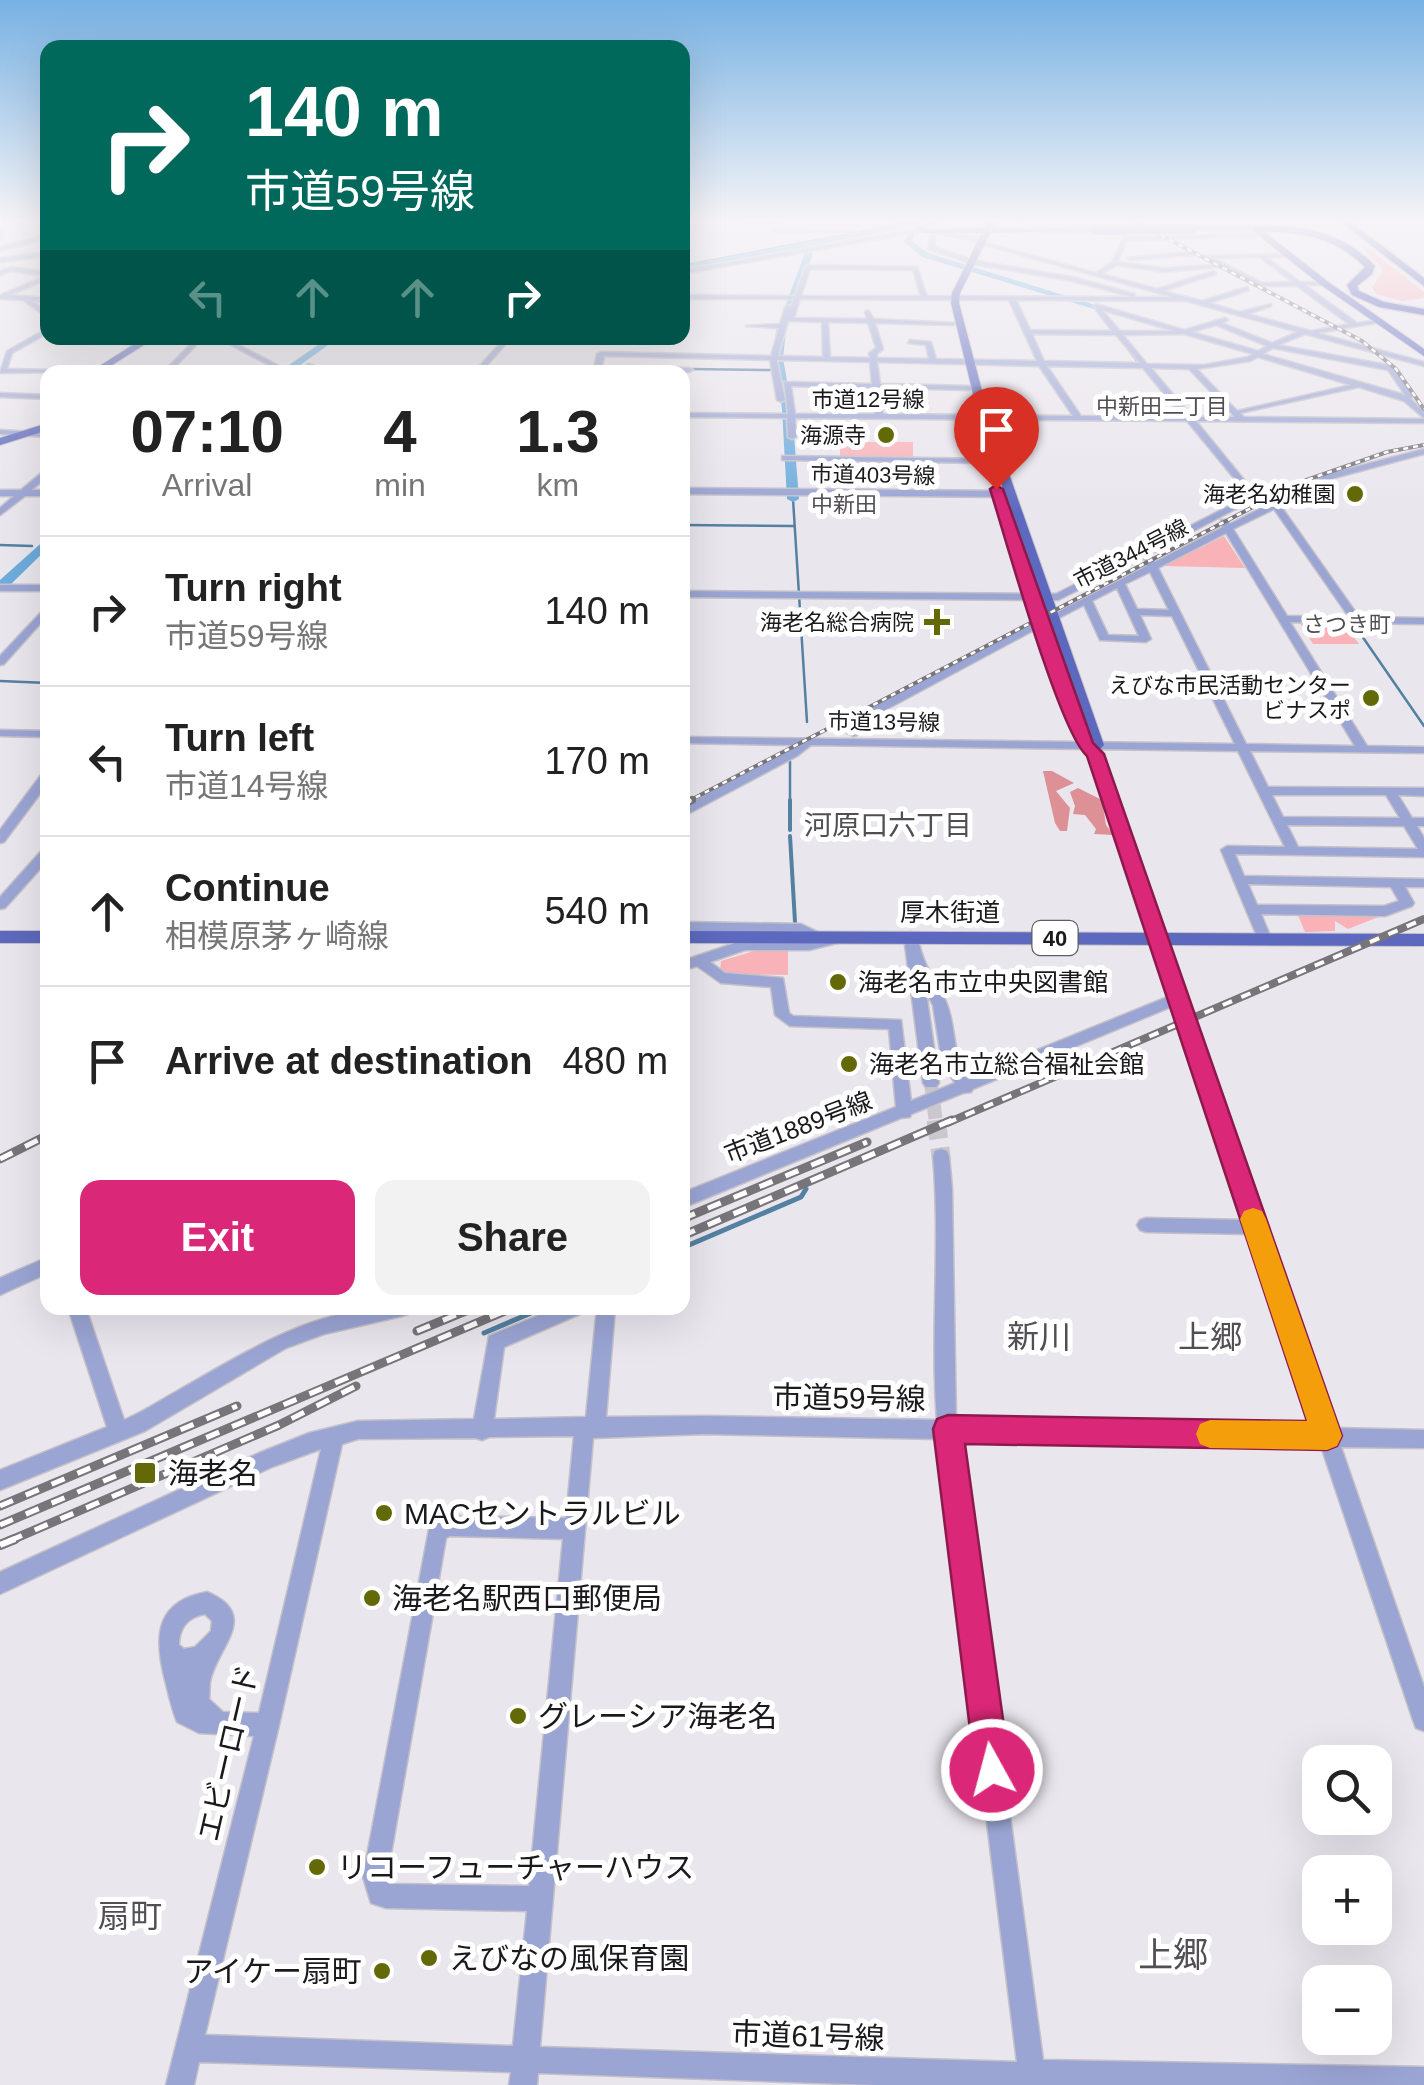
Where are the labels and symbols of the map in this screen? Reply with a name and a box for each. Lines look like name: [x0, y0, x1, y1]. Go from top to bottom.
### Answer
street label: 市道12号線: [812, 387, 924, 412]
pin: [954, 387, 1039, 490]
district label: 中新田二丁目: [1096, 394, 1228, 419]
place label: 海源寺: [800, 423, 866, 448]
marker: 海源寺: [875, 424, 897, 446]
street label: 市道403号線: [810, 461, 936, 489]
place label: 海老名幼稚園: [1203, 482, 1335, 507]
marker: 海老名幼稚園: [1344, 483, 1366, 505]
district label: 中新田: [811, 492, 877, 517]
street label: 市道344号線: [1070, 515, 1192, 593]
marker: 海老名総合病院: [924, 609, 950, 635]
place label: 海老名総合病院: [760, 610, 914, 635]
district label: さつき町: [1303, 612, 1391, 637]
place label: えびな市民活動センター ビナスポ: [1109, 673, 1351, 723]
marker: えびな市民活動センター ビナスポ: [1360, 687, 1382, 709]
street label: 市道13号線: [828, 709, 940, 735]
district label: 河原口六丁目: [804, 810, 972, 841]
street label: 厚木街道: [900, 898, 1000, 926]
road number: 40: [1032, 921, 1078, 955]
place label: 海老名市立中央図書館: [858, 968, 1108, 996]
marker: 海老名市立中央図書館: [827, 971, 849, 993]
place label: 海老名市立総合福祉会館: [869, 1050, 1144, 1078]
marker: 海老名市立総合福祉会館: [838, 1053, 860, 1075]
street label: 市道1889号線: [720, 1086, 876, 1168]
district label: 新川: [1007, 1319, 1071, 1355]
district label: 上郷: [1178, 1319, 1242, 1355]
street label: 市道59号線: [772, 1380, 926, 1416]
place label: 海老名: [168, 1457, 258, 1490]
marker: 海老名: [132, 1460, 158, 1486]
place label: MACセントラルビル: [404, 1497, 681, 1530]
marker: MACセントラルビル: [373, 1502, 395, 1524]
place label: 海老名駅西口郵便局: [392, 1582, 662, 1615]
marker: 海老名駅西口郵便局: [361, 1587, 383, 1609]
street label: エビーロード: [192, 1662, 264, 1844]
place label: グレーシア海老名: [538, 1700, 777, 1733]
marker: グレーシア海老名: [507, 1705, 529, 1727]
position arrow: [940, 1718, 1044, 1822]
place label: リコーフューチャーハウス: [337, 1851, 694, 1884]
marker: リコーフューチャーハウス: [306, 1856, 328, 1878]
district label: 扇町: [98, 1898, 162, 1934]
district label: 上郷: [1138, 1935, 1208, 1974]
place label: えびなの風保育園: [449, 1942, 689, 1975]
marker: えびなの風保育園: [418, 1947, 440, 1969]
place label: アイケー扇町: [184, 1955, 362, 1988]
marker: アイケー扇町: [371, 1960, 393, 1982]
street label: 市道61号線: [731, 2017, 885, 2055]

